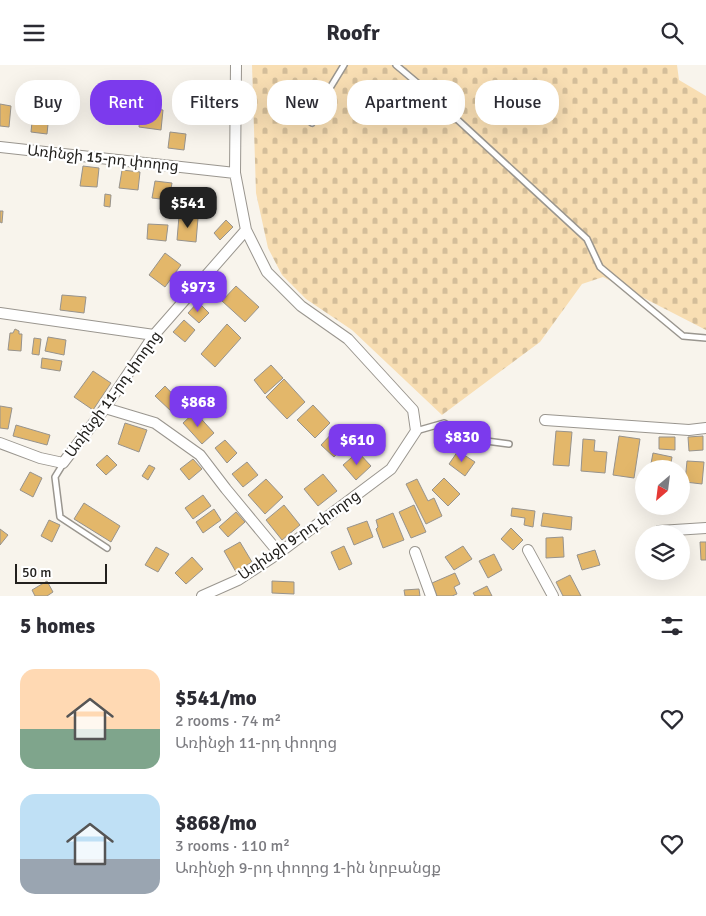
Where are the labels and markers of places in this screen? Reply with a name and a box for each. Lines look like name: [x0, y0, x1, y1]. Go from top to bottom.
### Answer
pin: $541: [158, 186, 218, 229]
pin: $973: [168, 271, 228, 313]
pin: $868: [168, 385, 228, 428]
pin: $830: [432, 421, 492, 463]
pin: $610: [327, 423, 387, 466]

